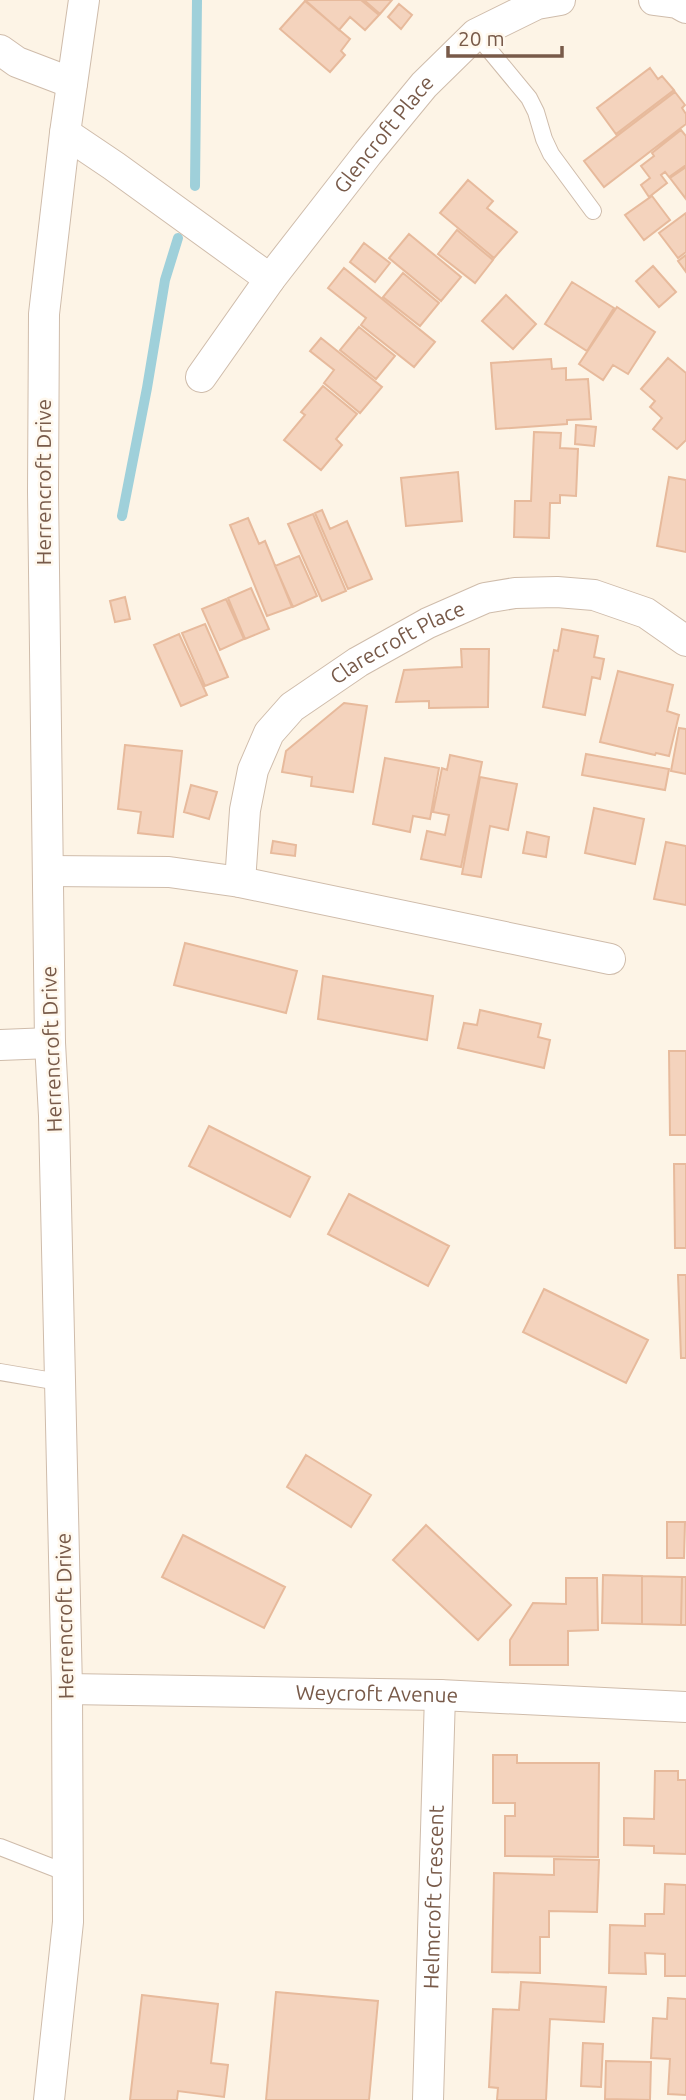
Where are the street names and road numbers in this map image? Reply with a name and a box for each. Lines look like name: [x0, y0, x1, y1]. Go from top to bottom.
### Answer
street label: Glencroft Place: [328, 70, 438, 197]
street label: Herrencroft Drive: [31, 399, 55, 565]
street label: Clarecroft Place: [325, 595, 468, 689]
street label: Herrencroft Drive: [36, 965, 66, 1133]
street label: Herrencroft Drive: [51, 1533, 77, 1699]
street label: Weycroft Avenue: [295, 1680, 459, 1707]
street label: Helmcroft Crescent: [418, 1805, 448, 1989]

